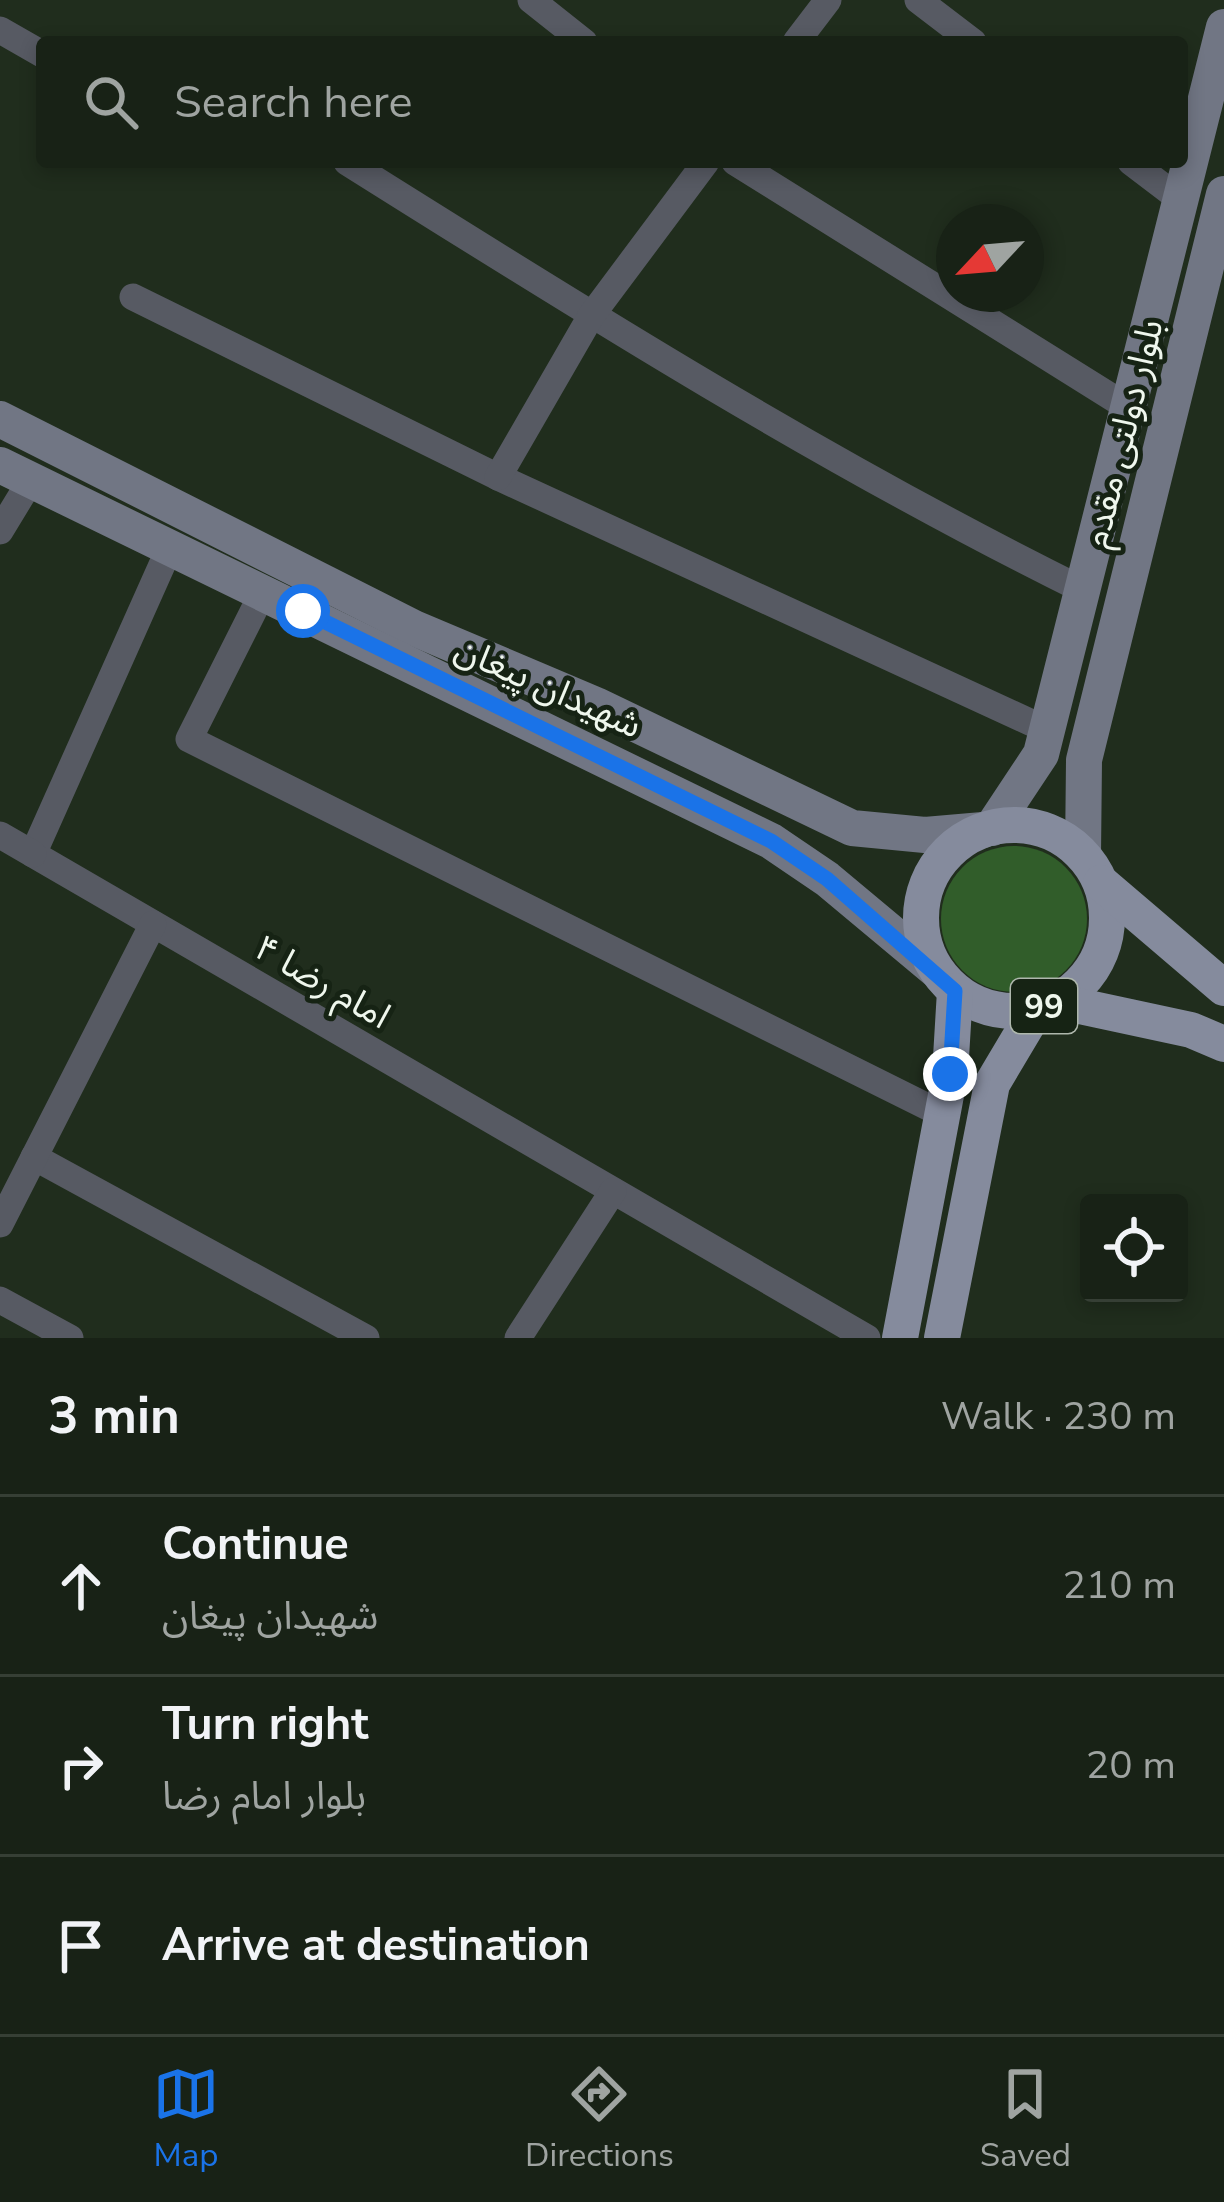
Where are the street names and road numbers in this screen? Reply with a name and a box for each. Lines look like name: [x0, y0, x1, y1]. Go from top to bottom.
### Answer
street label: بلوار دولتی مقدم: [1071, 314, 1177, 553]
street label: شهیدان پیغان: [447, 624, 650, 750]
street label: امام رضا ۴: [244, 924, 399, 1043]
road number: 99: [1011, 979, 1077, 1033]

